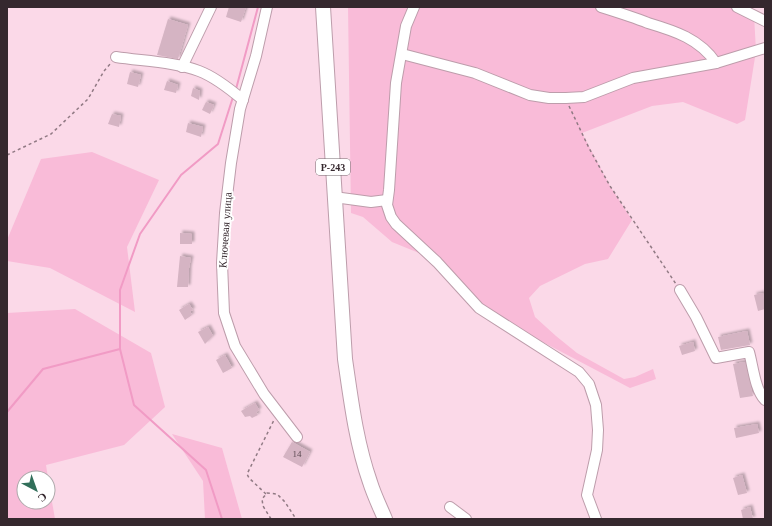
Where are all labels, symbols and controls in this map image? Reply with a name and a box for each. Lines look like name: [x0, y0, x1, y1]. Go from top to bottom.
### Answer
road number: Р-243: [316, 159, 350, 175]
street label: Ключевая улица: [216, 192, 234, 268]
house number: 14: [293, 449, 302, 459]
north arrow: [16, 470, 56, 510]
text: С: [36, 490, 49, 505]

